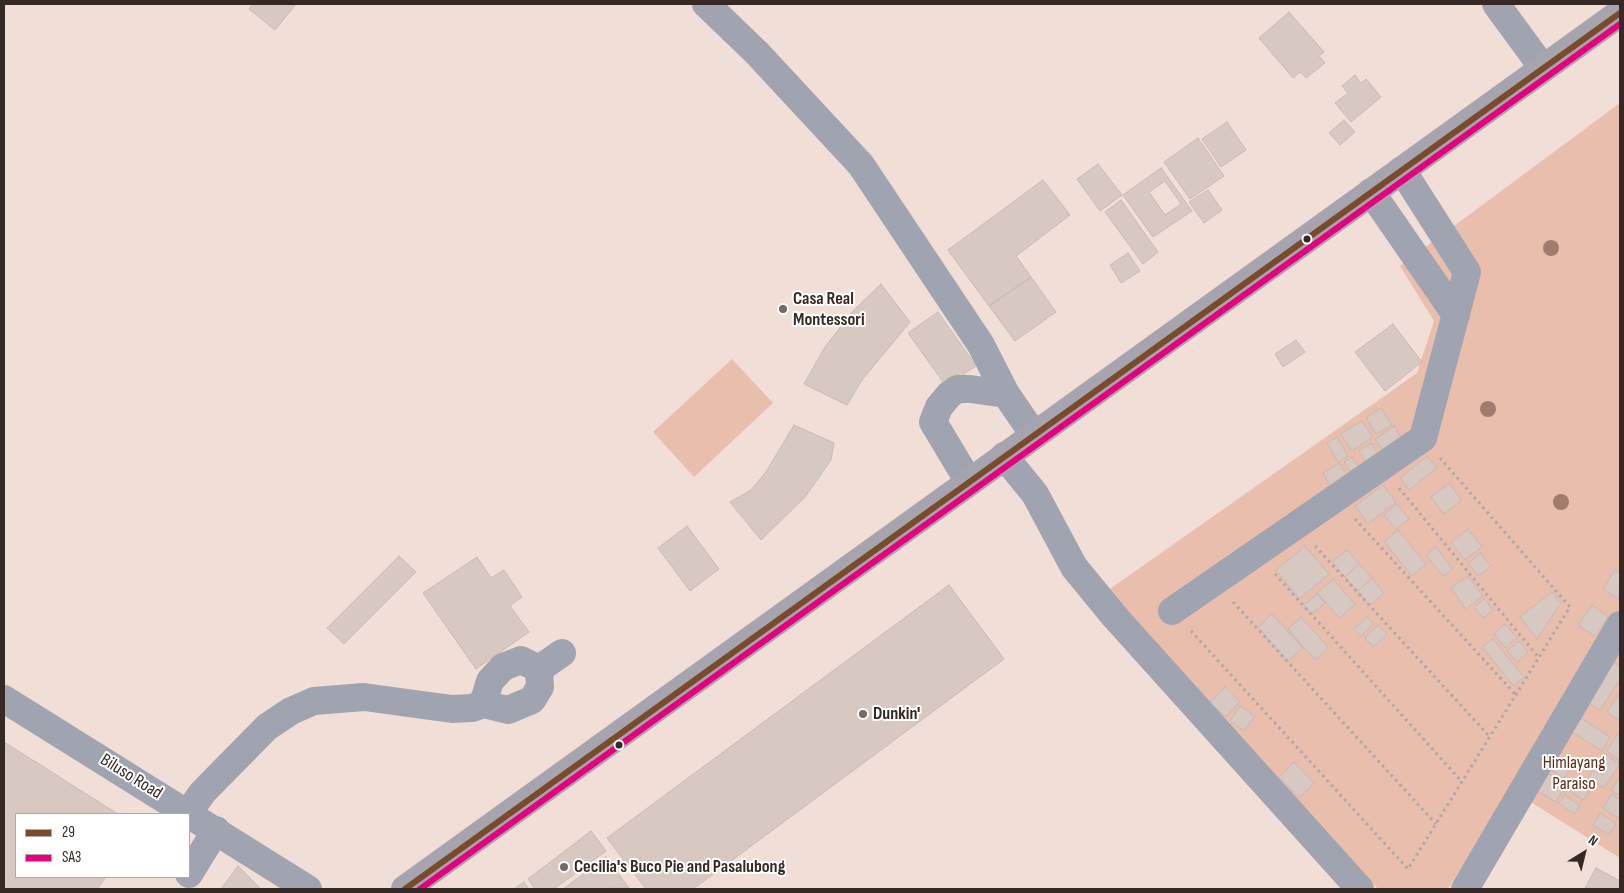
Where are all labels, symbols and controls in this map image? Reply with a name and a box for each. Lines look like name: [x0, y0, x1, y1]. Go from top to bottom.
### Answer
unlabelled marker: [1302, 234, 1312, 244]
place label: Casa Real Montessori: [793, 288, 865, 330]
marker: Casa Real Montessori: [777, 303, 789, 315]
place label: Dunkin': [873, 703, 920, 725]
marker: Dunkin': [857, 708, 869, 720]
unlabelled marker: [614, 740, 624, 750]
street label: Biluso Road: [96, 750, 166, 804]
park label: Himlayang Paraiso: [1543, 752, 1605, 794]
legend: [15, 813, 190, 878]
text: 29: [62, 823, 75, 842]
north arrow: [1559, 828, 1609, 878]
text: N: [1585, 831, 1601, 850]
text: SA3: [62, 848, 81, 867]
place label: Cecilia's Buco Pie and Pasalubong: [574, 856, 785, 878]
marker: Cecilia's Buco Pie and Pasalubong: [558, 861, 570, 873]

